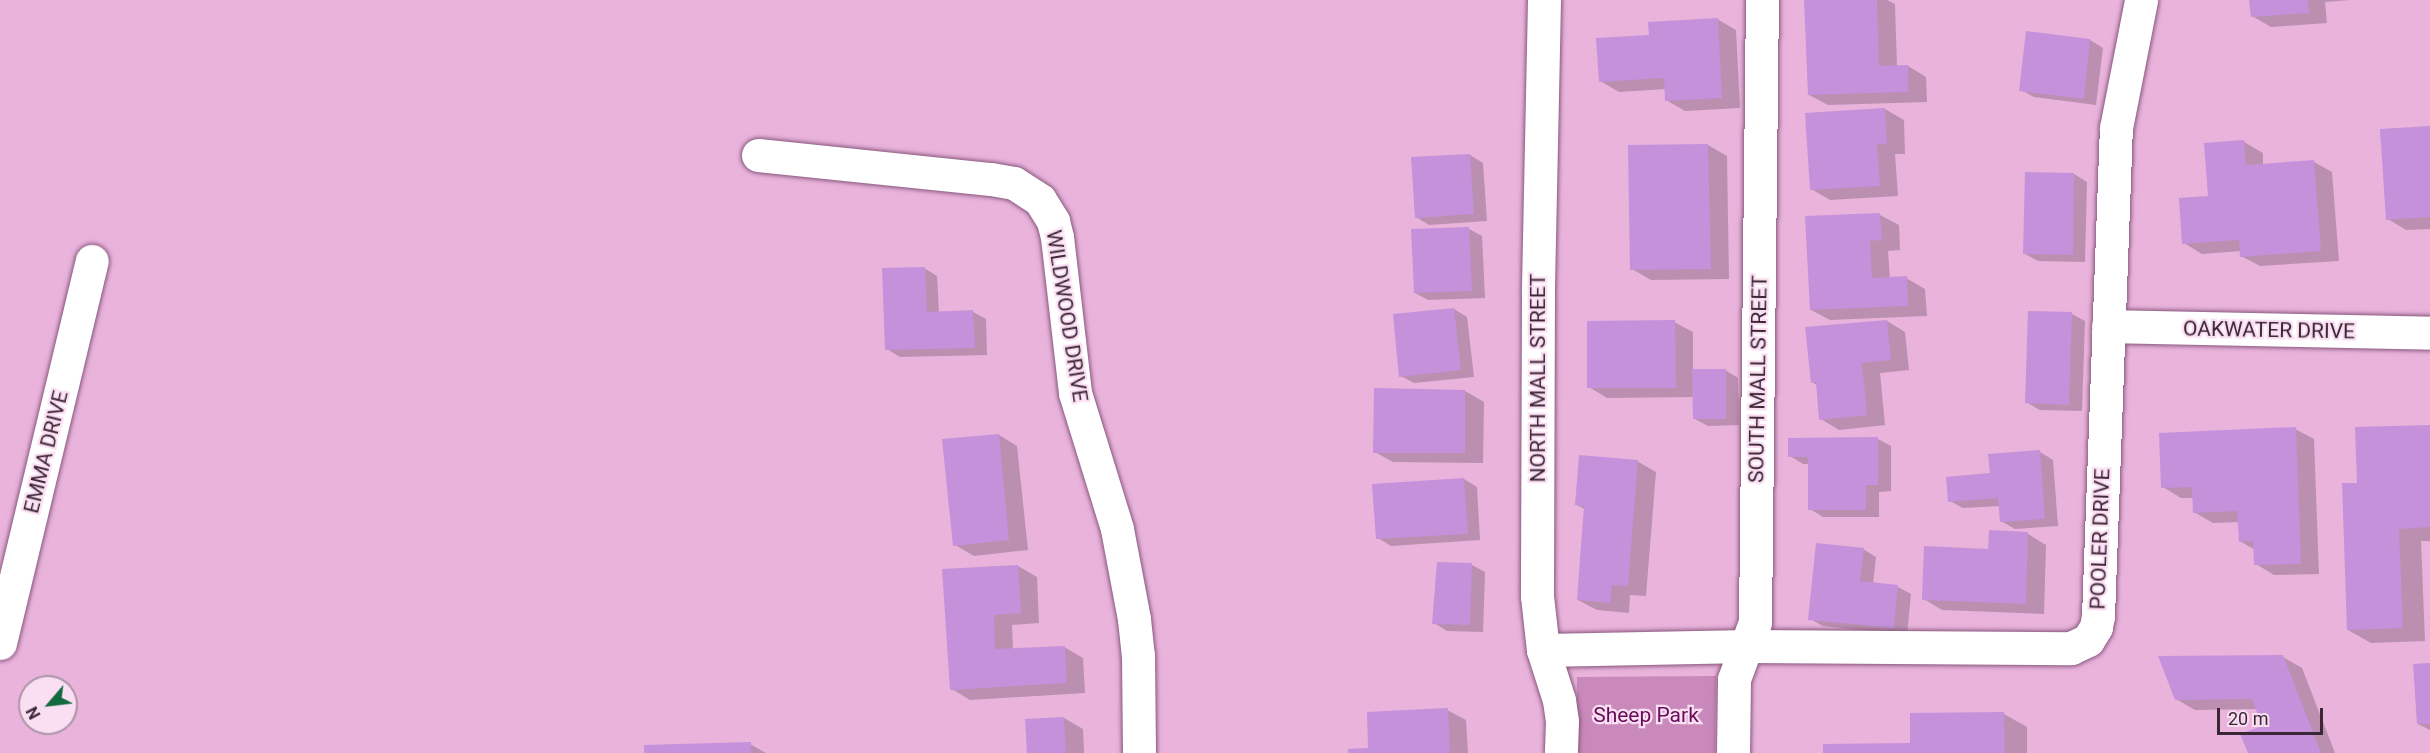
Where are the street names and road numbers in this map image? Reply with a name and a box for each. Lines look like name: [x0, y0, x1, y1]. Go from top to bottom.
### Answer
street label: WILDWOOD DRIVE: [1041, 228, 1093, 404]
street label: NORTH MALL STREET: [1525, 274, 1551, 482]
street label: SOUTH MALL STREET: [1744, 275, 1772, 483]
street label: OAKWATER DRIVE: [2183, 316, 2355, 344]
street label: EMMA DRIVE: [19, 388, 73, 516]
street label: POOLER DRIVE: [2085, 468, 2115, 610]

